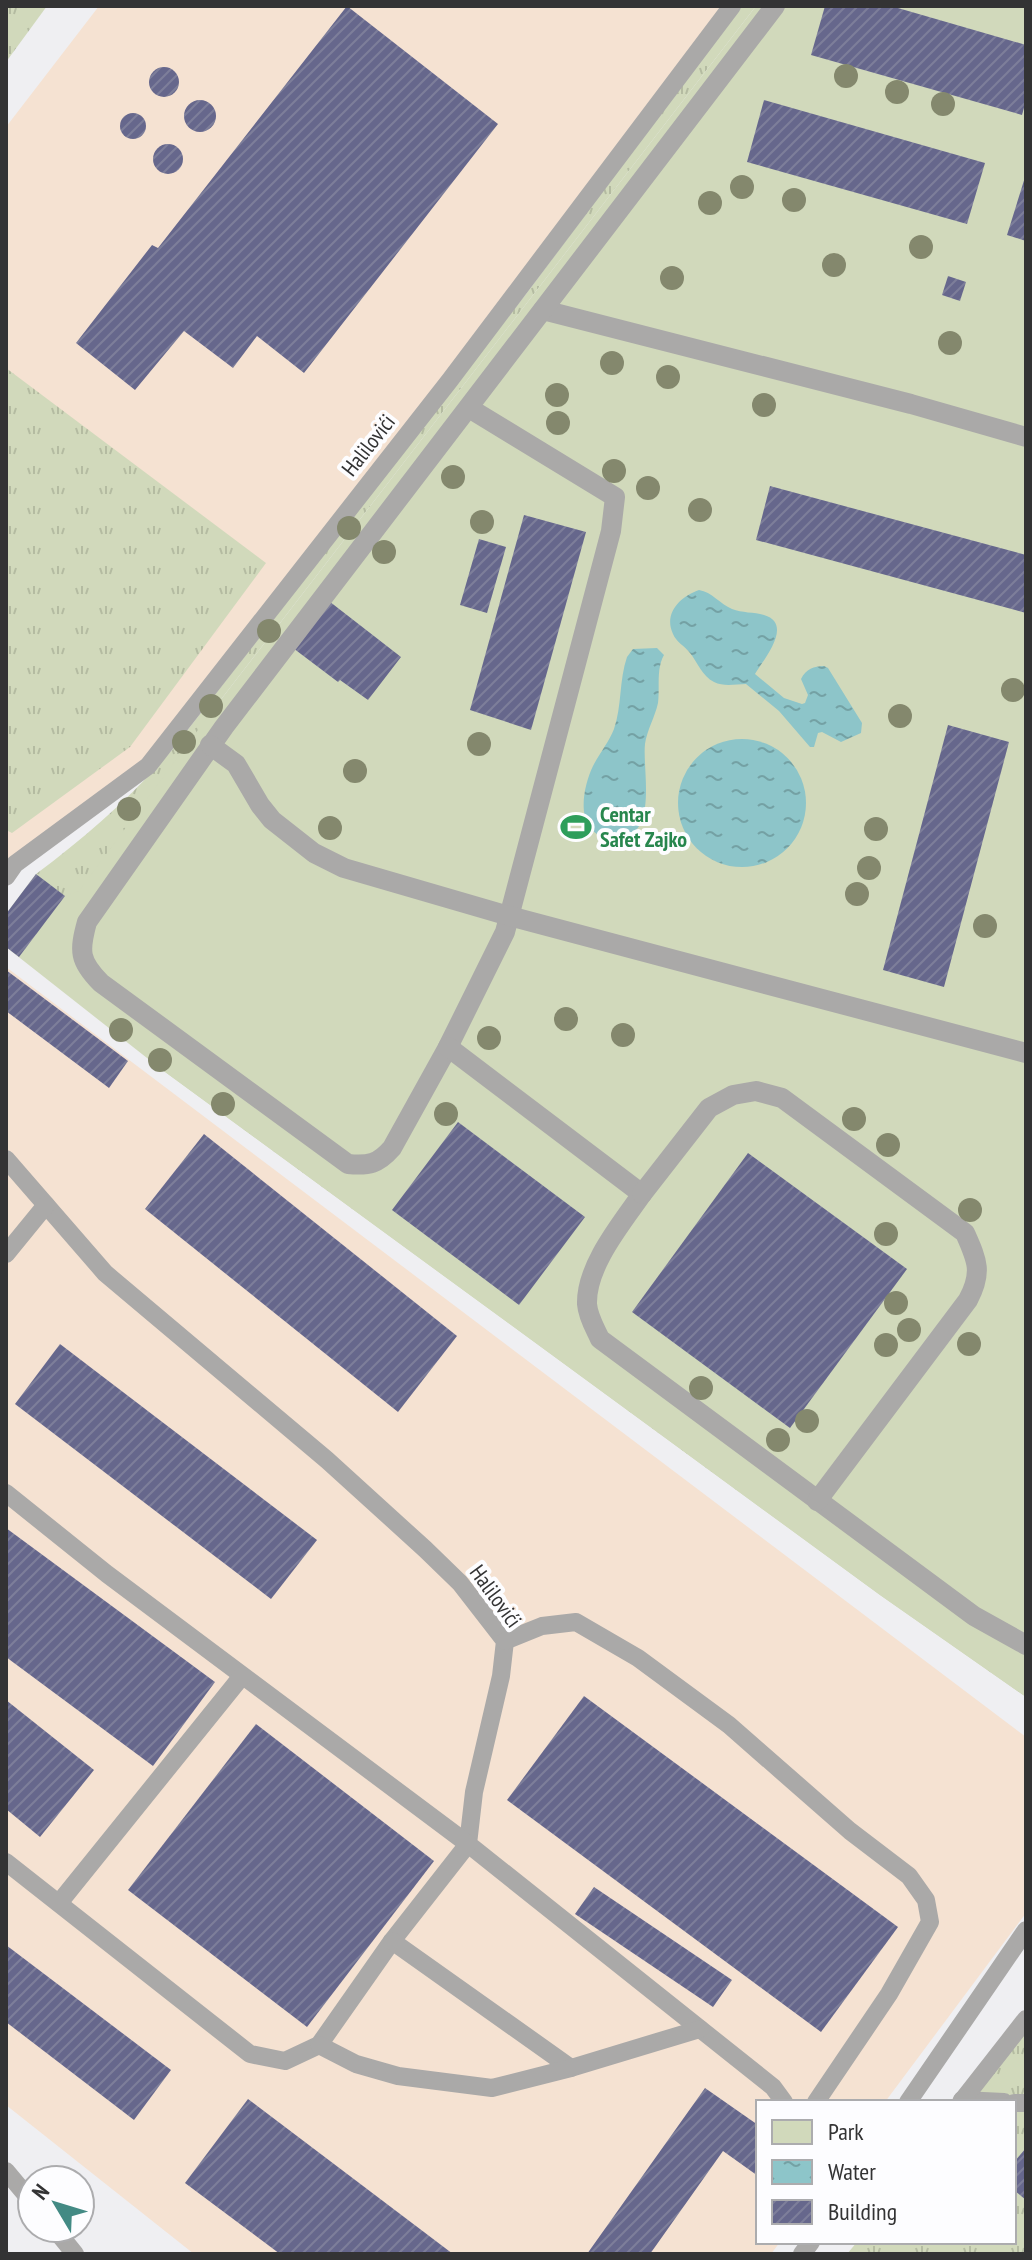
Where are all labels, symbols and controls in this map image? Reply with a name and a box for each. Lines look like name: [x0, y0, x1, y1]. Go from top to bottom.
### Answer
street label: Halilovići: [335, 408, 401, 482]
place label: Centar Safet Zajko: [600, 800, 687, 853]
sports icon: Centar Safet Zajko: [559, 810, 593, 844]
street label: Halilovići: [464, 1559, 528, 1633]
legend: [756, 2100, 1016, 2244]
text: Park: [828, 2116, 864, 2147]
text: Water: [828, 2156, 876, 2187]
north arrow: [16, 2164, 96, 2244]
text: N: [26, 2178, 55, 2205]
text: Building: [828, 2196, 897, 2227]

